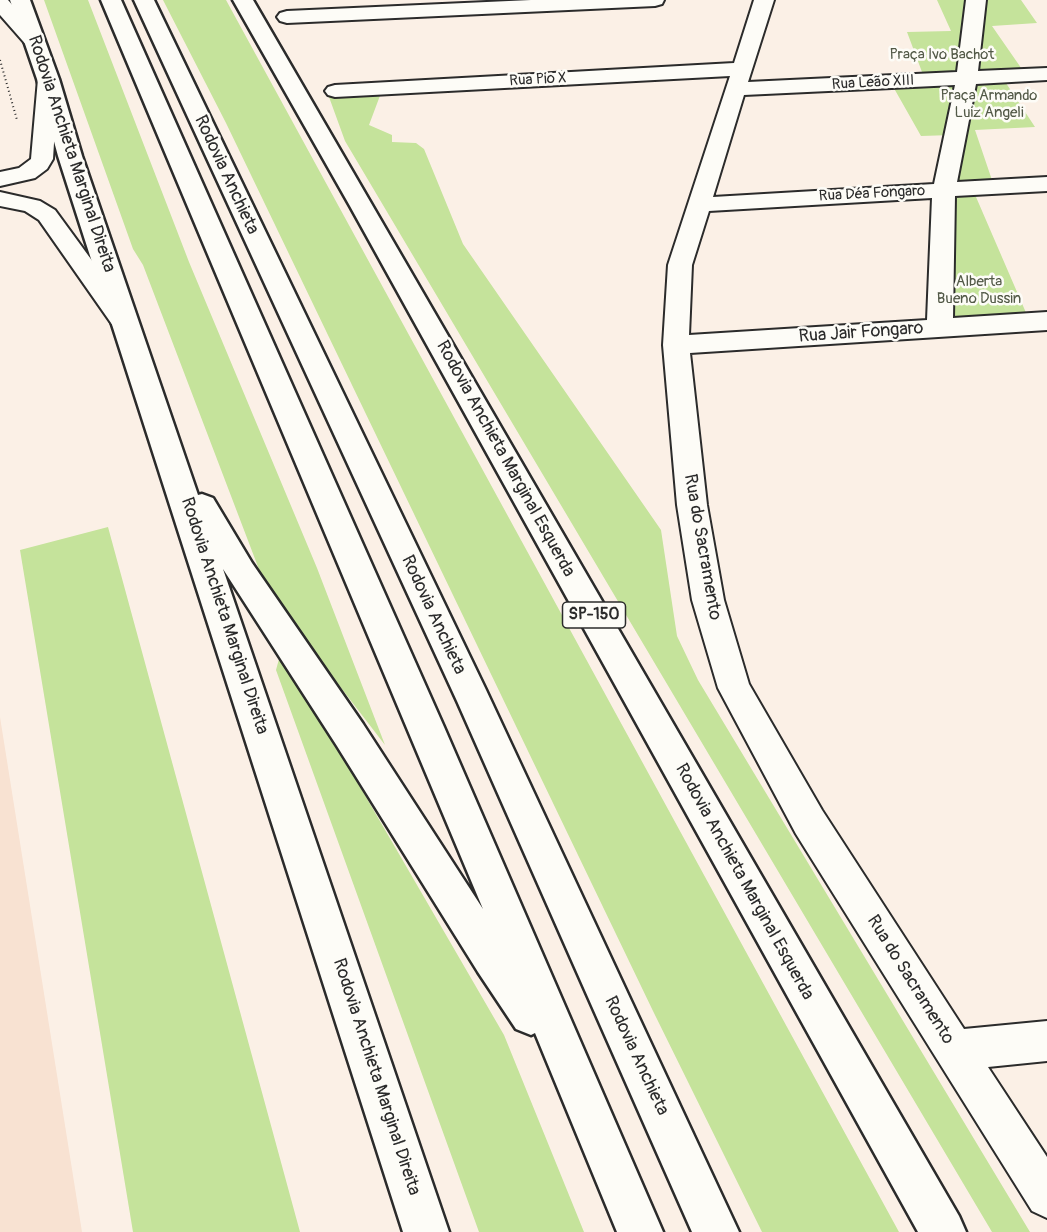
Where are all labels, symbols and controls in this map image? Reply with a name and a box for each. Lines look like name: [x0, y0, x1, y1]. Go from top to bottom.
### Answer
street label: Rodovia Anchieta Marginal Direita: [22, 33, 120, 275]
park label: Praça Ivo Bachot: [890, 46, 994, 64]
street label: Rua Pio X: [509, 70, 567, 90]
street label: Rua Leão XIII: [831, 72, 915, 94]
park label: Praça Armando Luiz Angeli: [941, 87, 1037, 122]
street label: Rodovia Anchieta: [189, 112, 263, 238]
street label: Rua Déa Fongaro: [818, 182, 926, 206]
park label: Alberta Bueno Dussin: [937, 273, 1021, 308]
street label: Rua Jair Fongaro: [798, 318, 924, 348]
street label: Rodovia Anchieta Marginal Esquerda: [431, 337, 579, 581]
street label: Rua do Sacramento: [679, 472, 725, 622]
street label: Rodovia Anchieta Marginal Direita: [175, 495, 273, 737]
street label: Rodovia Anchieta: [396, 552, 470, 678]
road number: SP-150: [562, 602, 626, 628]
street label: Rodovia Anchieta Marginal Esquerda: [670, 760, 818, 1004]
street label: Rua do Sacramento: [862, 912, 958, 1048]
street label: Rodovia Anchieta Marginal Direita: [327, 956, 425, 1198]
street label: Rodovia Anchieta: [599, 993, 673, 1119]

